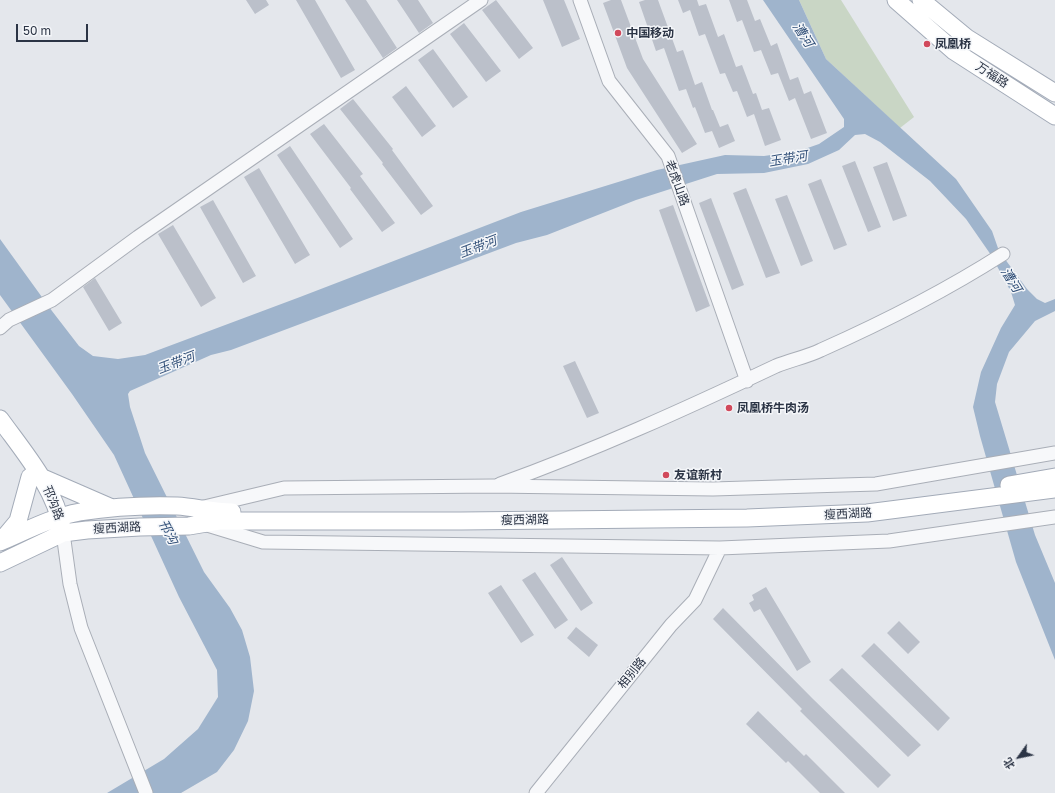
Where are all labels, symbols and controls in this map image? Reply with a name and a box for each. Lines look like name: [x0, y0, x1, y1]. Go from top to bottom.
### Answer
scale bar: [18, 16, 90, 42]
water label: 漕河: [789, 20, 817, 50]
text: 50 m: [23, 23, 51, 38]
place label: 中国移动: [626, 26, 674, 40]
marker: 中国移动: [613, 28, 623, 38]
place label: 凤凰桥: [935, 37, 971, 51]
marker: 凤凰桥: [922, 39, 932, 49]
street label: 万福路: [973, 59, 1011, 91]
water label: 玉带河: [768, 148, 808, 170]
street label: 老虎山路: [662, 158, 692, 208]
water label: 玉带河: [457, 233, 499, 261]
water label: 漕河: [997, 265, 1025, 295]
water label: 玉带河: [155, 349, 197, 377]
place label: 凤凰桥牛肉汤: [737, 401, 809, 415]
marker: 凤凰桥牛肉汤: [724, 403, 734, 413]
place label: 友谊新村: [674, 468, 722, 482]
marker: 友谊新村: [661, 470, 671, 480]
street label: 邗沟路: [40, 484, 66, 522]
street label: 瘦西湖路: [824, 506, 872, 522]
street label: 瘦西湖路: [501, 512, 549, 528]
water label: 邗沟: [155, 517, 181, 547]
street label: 瘦西湖路: [93, 520, 141, 536]
street label: 相别路: [615, 654, 649, 692]
north arrow: [999, 737, 1039, 777]
text: 北: [1000, 756, 1017, 772]

